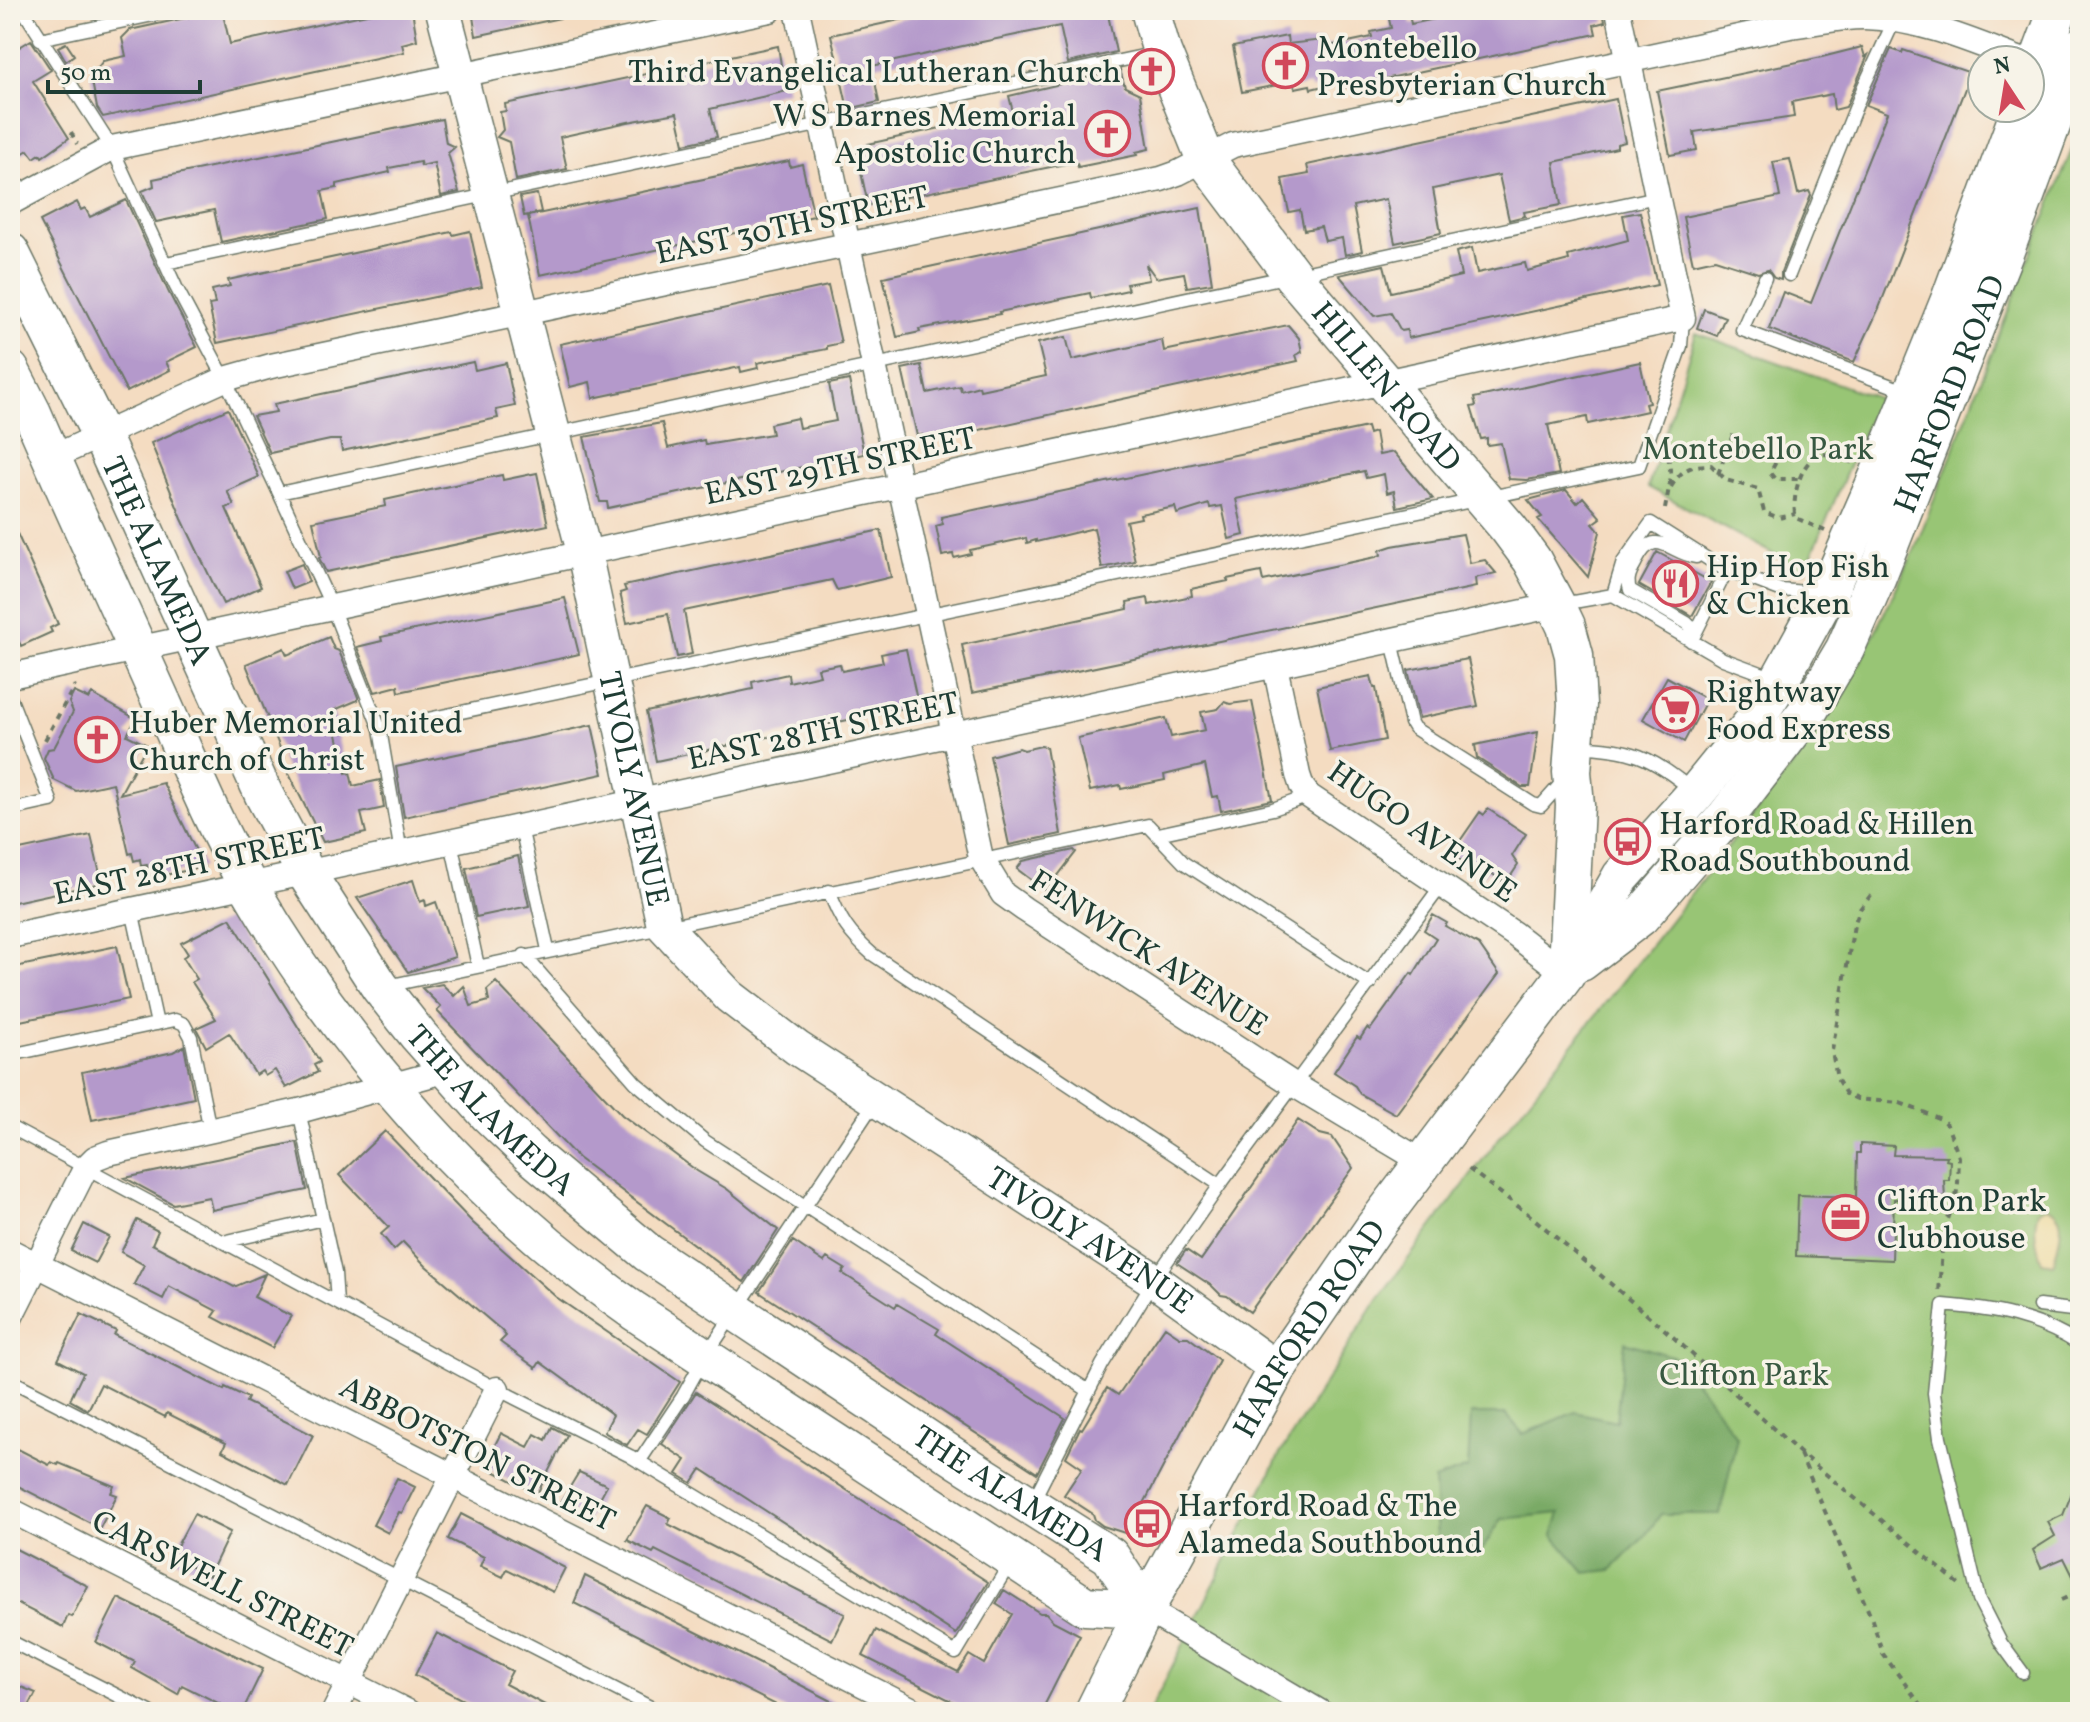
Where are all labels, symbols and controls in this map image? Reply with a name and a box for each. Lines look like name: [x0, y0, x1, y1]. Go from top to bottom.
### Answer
place label: Montebello Presbyterian Church: [1317, 28, 1607, 109]
church icon: Montebello Presbyterian Church: [1262, 41, 1310, 89]
scale bar: [48, 44, 200, 94]
north arrow: [1966, 44, 2046, 124]
church icon: Third Evangelical Lutheran Church: [1128, 47, 1176, 95]
text: N: [1991, 50, 2013, 84]
place label: Third Evangelical Lutheran Church: [628, 52, 1121, 96]
text: 50 m: [60, 57, 112, 91]
place label: W S Barnes Memorial Apostolic Church: [773, 96, 1076, 177]
church icon: W S Barnes Memorial Apostolic Church: [1083, 109, 1131, 157]
street label: EAST 30TH STREET: [652, 177, 933, 277]
street label: HARFORD ROAD: [1885, 269, 2018, 520]
street label: HILLEN ROAD: [1299, 293, 1470, 483]
street label: EAST 29TH STREET: [701, 418, 980, 518]
park label: Montebello Park: [1642, 429, 1874, 473]
street label: THE ALAMEDA: [89, 450, 221, 673]
place label: Hip Hop Fish & Chicken: [1706, 547, 1890, 628]
restaurant icon: Hip Hop Fish & Chicken: [1651, 560, 1699, 608]
street label: TIVOLY AVENUE: [585, 667, 678, 911]
place label: Rightway Food Express: [1706, 672, 1891, 753]
street label: EAST 28TH STREET: [684, 683, 963, 783]
supermarket icon: Rightway Food Express: [1651, 685, 1699, 733]
place label: Huber Memorial United Church of Christ: [129, 703, 463, 784]
church icon: Huber Memorial United Church of Christ: [74, 716, 122, 764]
street label: HUGO AVENUE: [1318, 752, 1525, 915]
place label: Harford Road & Hillen Road Southbound: [1659, 804, 1974, 885]
bus stop icon: Harford Road & Hillen Road Southbound: [1604, 817, 1652, 865]
street label: EAST 28TH STREET: [50, 818, 329, 918]
street label: FENWICK AVENUE: [1019, 861, 1275, 1048]
street label: THE ALAMEDA: [394, 1017, 583, 1208]
street label: TIVOLY AVENUE: [977, 1158, 1201, 1326]
place label: Clifton Park Clubhouse: [1877, 1181, 2047, 1262]
office icon: Clifton Park Clubhouse: [1822, 1194, 1870, 1242]
street label: HARFORD ROAD: [1224, 1212, 1398, 1447]
park label: Clifton Park: [1659, 1355, 1829, 1399]
street label: ABBOTSTON STREET: [331, 1367, 622, 1544]
street label: THE ALAMEDA: [903, 1416, 1116, 1574]
place label: Harford Road & The Alameda Southbound: [1178, 1486, 1483, 1567]
bus stop icon: Harford Road & The Alameda Southbound: [1123, 1499, 1171, 1547]
street label: CARSWELL STREET: [83, 1501, 360, 1671]

